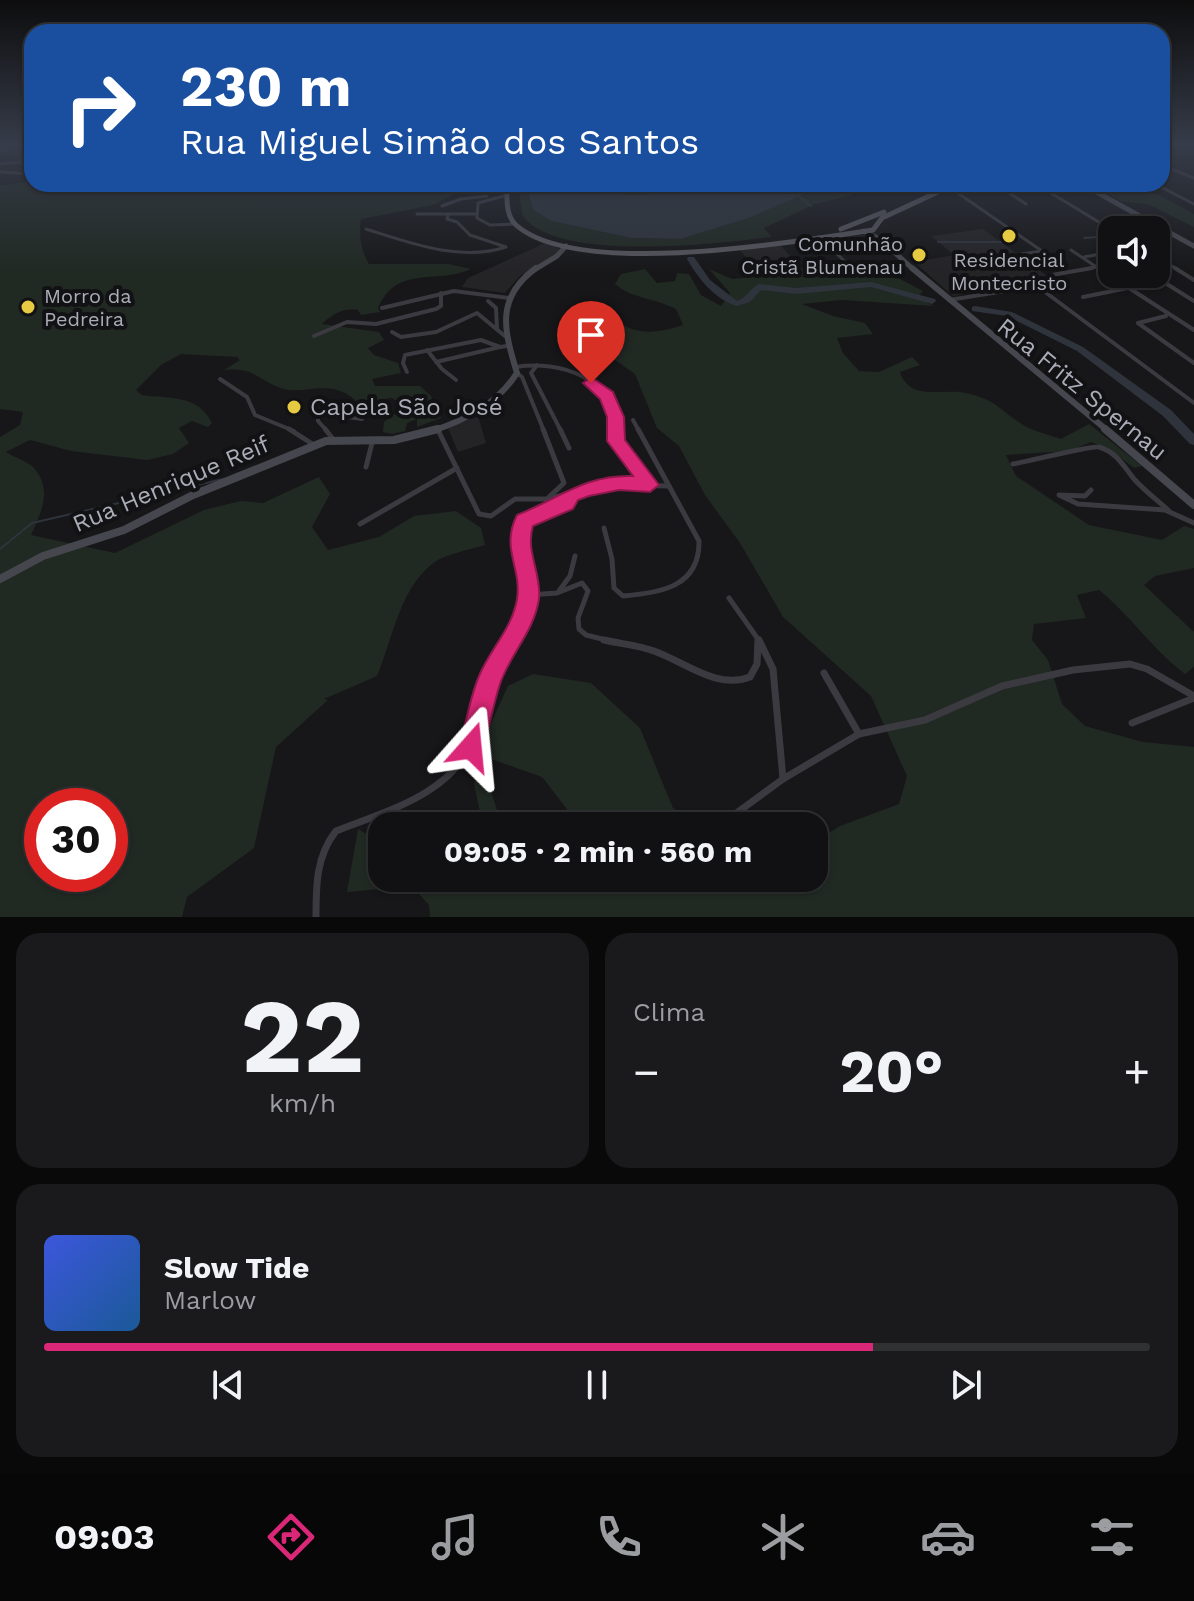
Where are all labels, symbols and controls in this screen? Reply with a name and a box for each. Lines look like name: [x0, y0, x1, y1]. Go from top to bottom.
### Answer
text: 230 m: [180, 54, 351, 120]
icon: right: [48, 56, 152, 160]
text: Rua Miguel Simão dos Santos: [180, 121, 699, 163]
map controls: [1098, 216, 1170, 288]
button: sound: [1098, 216, 1170, 288]
marker: Residencial Montecristo: [1000, 227, 1018, 245]
place label: Comunhão Cristã Blumenau: [741, 232, 903, 279]
marker: Comunhão Cristã Blumenau: [910, 246, 928, 264]
place label: Residencial Montecristo: [951, 248, 1067, 295]
place label: Morro da Pedreira: [44, 284, 132, 331]
marker: Morro da Pedreira: [19, 298, 37, 316]
pin: [557, 301, 625, 383]
street label: Rua Fritz Spernau: [992, 312, 1172, 466]
icon: arrive: [569, 313, 613, 357]
place label: Capela São José: [310, 393, 503, 421]
marker: Capela São José: [285, 398, 303, 416]
street label: Rua Henrique Reif: [68, 430, 274, 538]
position arrow: [429, 705, 513, 789]
speed limit sign: 30: [24, 788, 128, 892]
text: 09:05 · 2 min · 560 m: [444, 834, 752, 869]
text: 22: [241, 975, 364, 1097]
text: Clima: [633, 997, 705, 1027]
text: 20°: [839, 1036, 944, 1107]
text: −: [633, 1046, 660, 1098]
text: +: [1123, 1046, 1150, 1098]
text: km/h: [269, 1088, 336, 1118]
text: Slow Tide: [164, 1250, 309, 1285]
text: Marlow: [164, 1285, 256, 1315]
icon: previous: [206, 1363, 250, 1407]
icon: pause: [575, 1363, 619, 1407]
icon: next: [944, 1363, 988, 1407]
icon: directions: [263, 1509, 319, 1565]
icon: music: [427, 1509, 483, 1565]
icon: phone: [591, 1509, 647, 1565]
icon: climate: [755, 1509, 811, 1565]
icon: car: [920, 1509, 976, 1565]
icon: filters: [1084, 1509, 1140, 1565]
text: 09:03: [54, 1516, 155, 1558]

